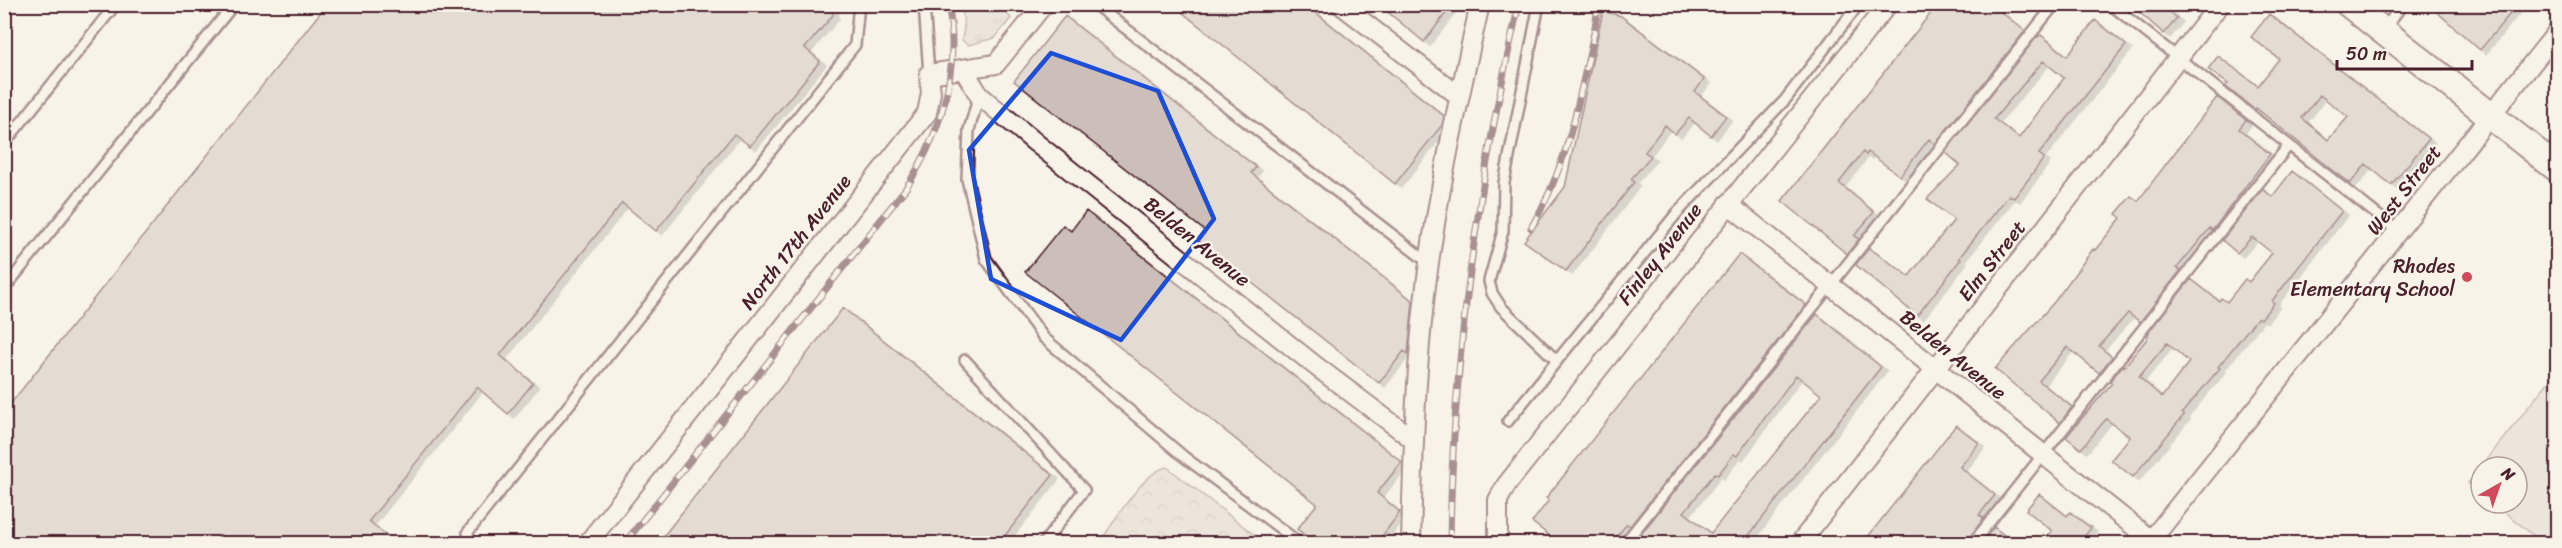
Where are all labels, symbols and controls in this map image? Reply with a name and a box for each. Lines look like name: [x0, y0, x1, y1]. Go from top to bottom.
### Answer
scale bar: [2337, 33, 2472, 71]
text: 50 m: [2346, 38, 2387, 70]
street label: West Street: [2357, 137, 2451, 243]
street label: North 17th Avenue: [731, 166, 861, 318]
street label: Belden Avenue: [1136, 188, 1258, 296]
street label: Finley Avenue: [1609, 195, 1711, 313]
street label: Elm Street: [1949, 212, 2035, 309]
place label: Rhodes Elementary School: [2290, 249, 2456, 307]
marker: Rhodes Elementary School: [2460, 270, 2474, 284]
street label: Belden Avenue: [1892, 301, 2014, 409]
north arrow: [2469, 455, 2529, 515]
text: N: [2494, 459, 2523, 489]

